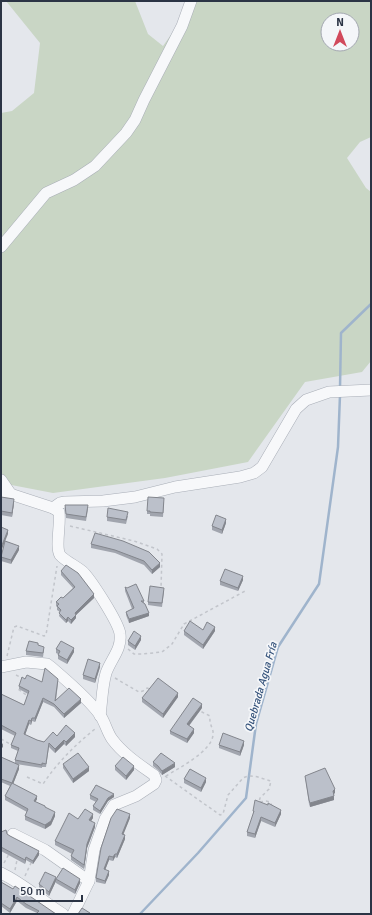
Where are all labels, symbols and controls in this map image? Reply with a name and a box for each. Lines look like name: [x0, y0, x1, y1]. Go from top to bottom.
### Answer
north arrow: [320, 12, 360, 52]
text: N: [336, 16, 344, 29]
water label: Quebrada Agua Fría: [242, 640, 280, 733]
scale bar: [14, 877, 82, 903]
text: 50 m: [20, 884, 45, 899]

